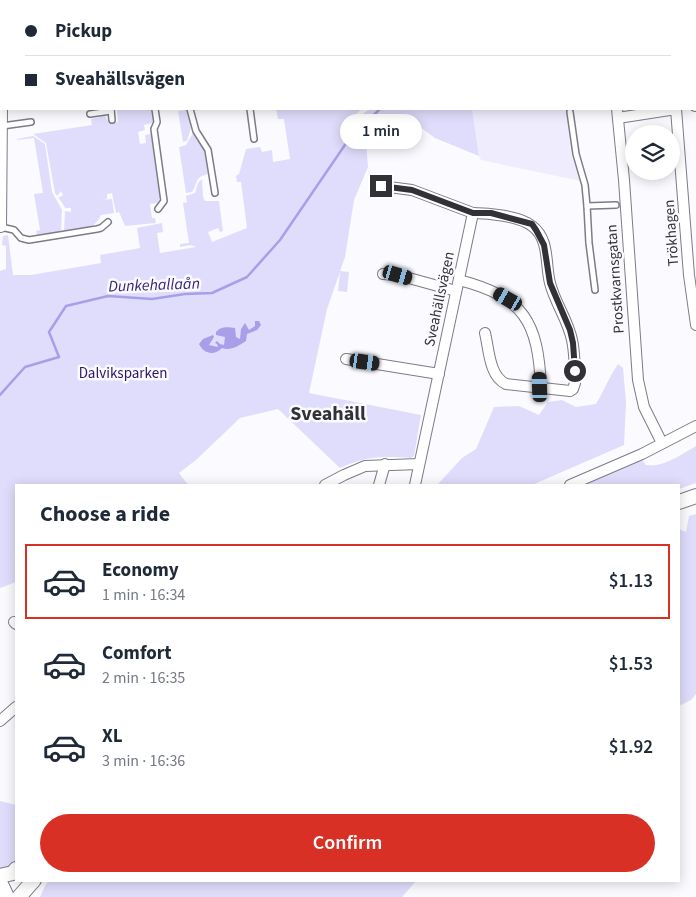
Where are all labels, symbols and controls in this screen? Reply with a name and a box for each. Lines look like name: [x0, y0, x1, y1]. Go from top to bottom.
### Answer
text: Pickup: [55, 18, 112, 45]
text: Sveahällsvägen: [55, 66, 185, 93]
callout: 1 min: [340, 114, 422, 148]
text: 1 min: [362, 120, 400, 142]
map controls: [625, 125, 680, 180]
button: layers: [625, 125, 680, 180]
route end: [370, 175, 392, 197]
street label: Trökhagen: [659, 199, 684, 267]
street label: Prostkvarnsgatan: [601, 224, 630, 334]
street label: Sveahällsvägen: [419, 250, 460, 349]
car: [381, 264, 414, 286]
water label: Dunkehallaån: [108, 272, 200, 298]
car: [491, 285, 524, 313]
car: [349, 352, 380, 372]
route start: [564, 360, 586, 382]
park label: Dalviksparken: [79, 363, 167, 384]
car: [531, 372, 548, 402]
district label: Sveahäll: [290, 400, 366, 428]
text: Choose a ride: [40, 498, 170, 530]
text: Economy: [102, 557, 179, 584]
icon: car: [42, 559, 87, 604]
text: $1.13: [609, 568, 653, 595]
text: 1 min · 16:34: [102, 584, 185, 606]
text: Comfort: [102, 640, 172, 667]
icon: car: [42, 642, 87, 687]
text: $1.53: [609, 651, 653, 678]
text: 2 min · 16:35: [102, 667, 185, 689]
text: XL: [102, 723, 123, 750]
icon: car: [42, 725, 87, 770]
text: $1.92: [609, 734, 653, 761]
text: 3 min · 16:36: [102, 750, 185, 772]
button: Confirm: [40, 814, 655, 872]

